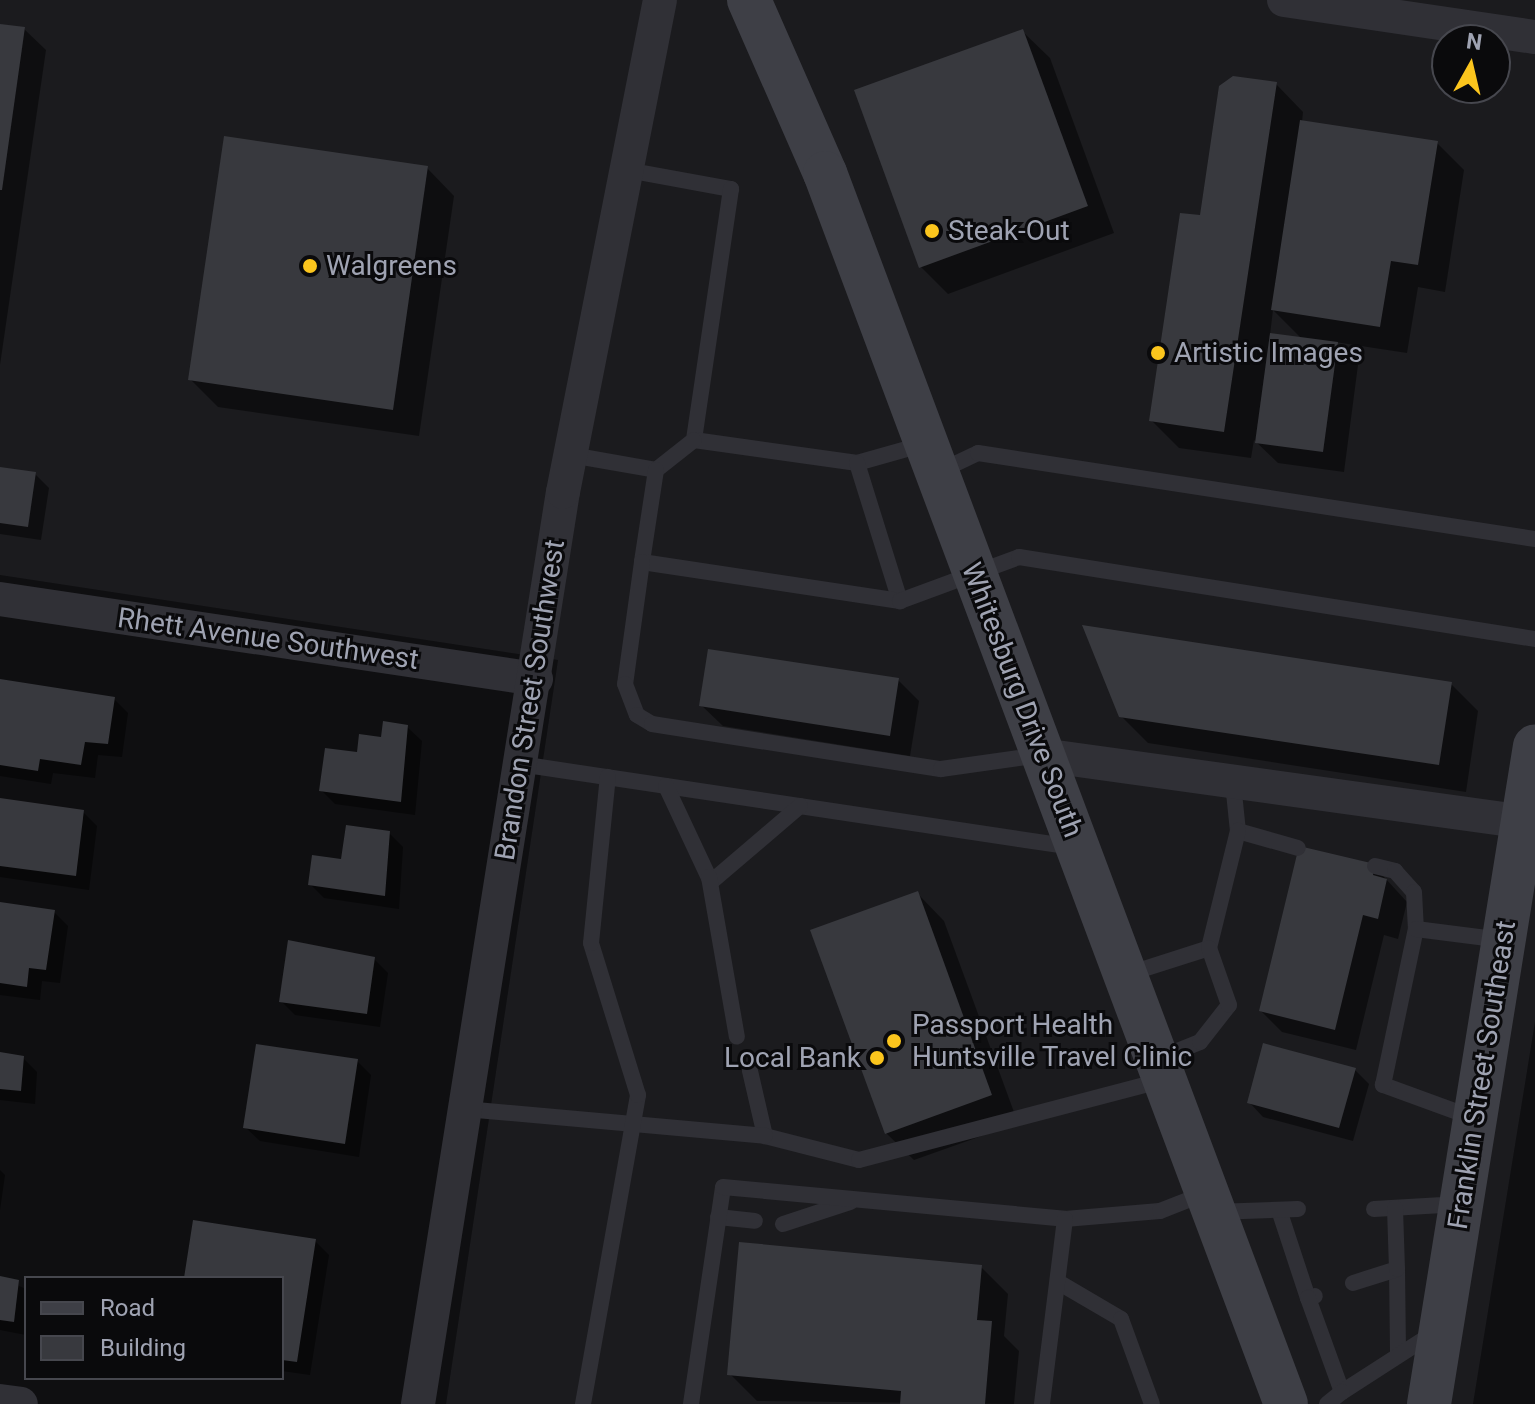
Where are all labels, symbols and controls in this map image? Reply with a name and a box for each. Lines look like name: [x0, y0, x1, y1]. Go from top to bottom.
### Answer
north arrow: [1431, 24, 1511, 104]
text: N: [1465, 28, 1484, 55]
place label: Steak-Out: [948, 214, 1070, 248]
marker: Steak-Out: [923, 222, 941, 240]
place label: Walgreens: [326, 249, 457, 283]
marker: Walgreens: [301, 257, 319, 275]
place label: Artistic Images: [1174, 336, 1363, 370]
marker: Artistic Images: [1149, 344, 1167, 362]
street label: Brandon Street Southwest: [488, 537, 572, 863]
street label: Whitesburg Drive South: [954, 558, 1090, 842]
street label: Rhett Avenue Southwest: [115, 601, 421, 677]
street label: Franklin Street Southeast: [1441, 918, 1523, 1232]
place label: Passport Health Huntsville Travel Clinic: [912, 1008, 1193, 1074]
marker: Passport Health Huntsville Travel Clinic: [883, 1030, 905, 1052]
place label: Local Bank: [724, 1041, 861, 1075]
marker: Local Bank: [868, 1049, 886, 1067]
legend: [24, 1276, 284, 1380]
text: Road: [100, 1294, 155, 1322]
text: Building: [100, 1334, 186, 1362]

